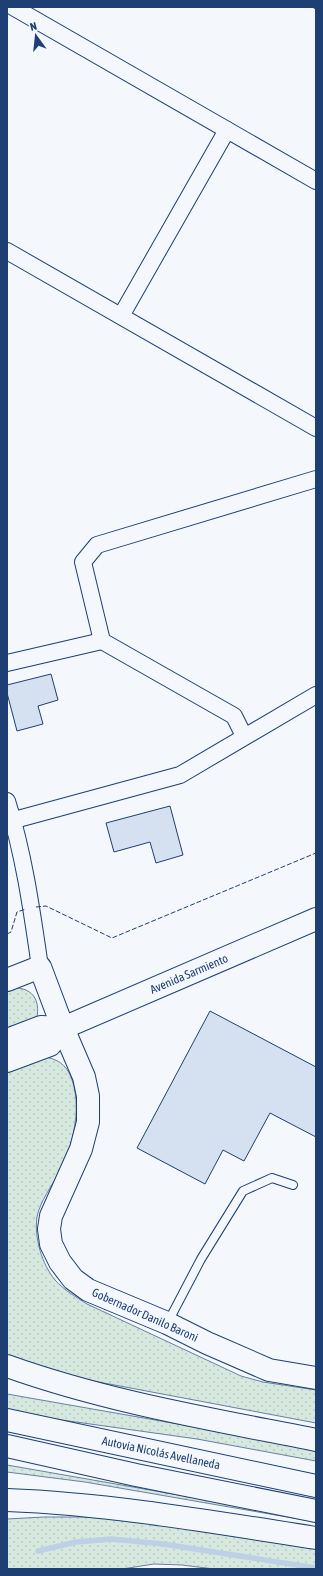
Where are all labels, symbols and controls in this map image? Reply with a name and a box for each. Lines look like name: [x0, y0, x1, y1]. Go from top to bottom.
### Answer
north arrow: [16, 16, 56, 56]
text: N: [29, 20, 38, 33]
street label: Avenida Sarmiento: [148, 951, 230, 997]
street label: Gobernador Danilo Baroni: [90, 1285, 200, 1345]
street label: Autovía Nicolás Avellaneda: [101, 1434, 221, 1472]

